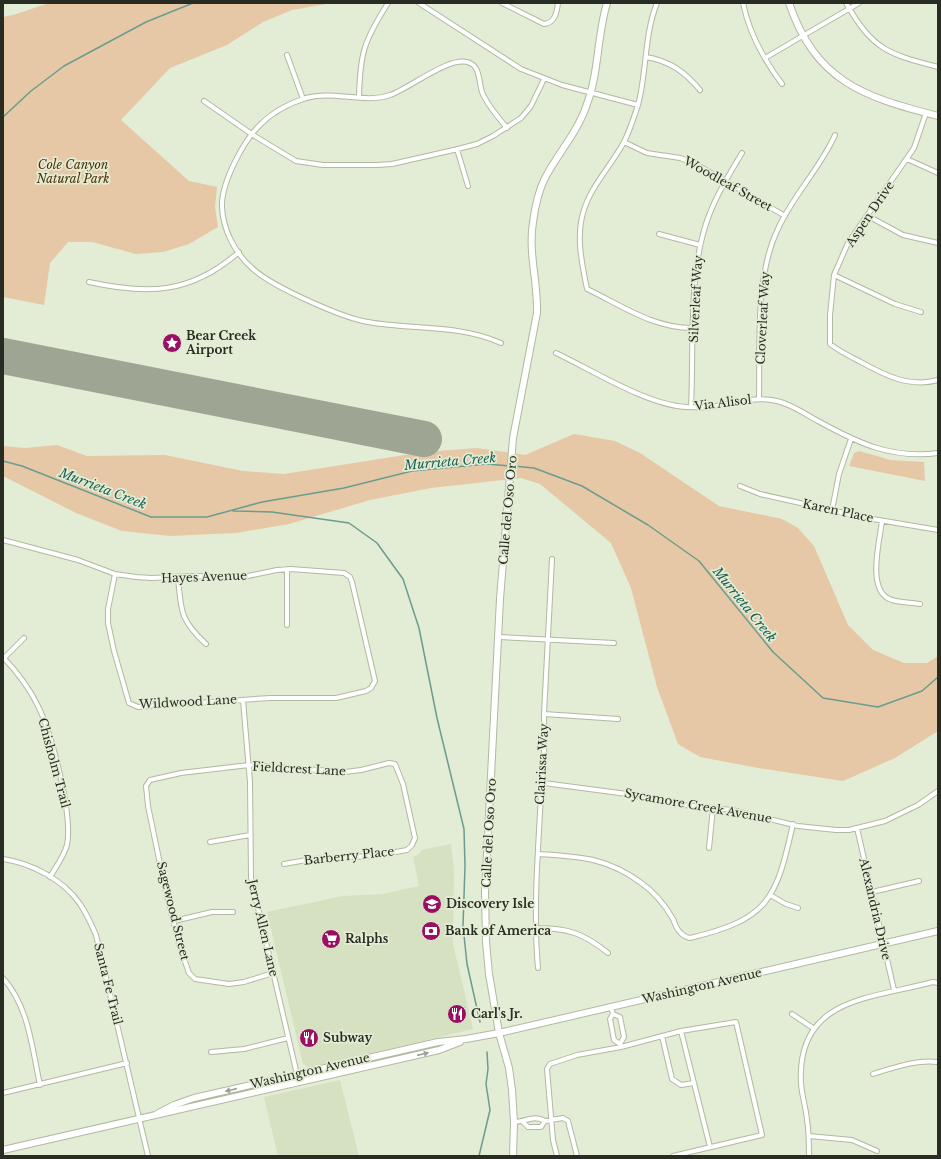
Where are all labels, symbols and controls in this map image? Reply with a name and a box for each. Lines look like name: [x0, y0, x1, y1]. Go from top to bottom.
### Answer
street label: Woodleaf Street: [680, 153, 776, 214]
park label: Cole Canyon Natural Park: [36, 157, 109, 186]
street label: Aspen Drive: [842, 178, 897, 250]
street label: Silverleaf Way: [686, 254, 705, 343]
street label: Cloverleaf Way: [753, 271, 772, 365]
place label: Bear Creek Airport: [185, 328, 257, 357]
place icon: Bear Creek Airport: [161, 332, 183, 354]
street label: Via Alisol: [693, 392, 752, 414]
water label: Murrieta Creek: [402, 449, 497, 474]
street label: Calle del Oso Oro: [495, 455, 520, 565]
water label: Murrieta Creek: [56, 464, 149, 513]
street label: Karen Place: [801, 496, 875, 525]
water label: Murrieta Creek: [708, 562, 780, 646]
street label: Hayes Avenue: [161, 568, 247, 585]
street label: Wildwood Lane: [138, 691, 237, 712]
street label: Chisholm Trail: [35, 716, 74, 810]
street label: Clairissa Way: [532, 723, 551, 805]
street label: Fieldcrest Lane: [252, 759, 346, 778]
street label: Calle del Oso Oro: [478, 778, 499, 888]
street label: Sycamore Creek Avenue: [623, 785, 773, 826]
street label: Barberry Place: [303, 843, 395, 868]
street label: Alexandria Drive: [856, 855, 895, 962]
street label: Sagewood Street: [154, 860, 193, 962]
street label: Jerry Allen Lane: [245, 876, 282, 978]
school or university icon: Discovery Isle: [421, 893, 443, 915]
place label: Discovery Isle: [446, 896, 534, 911]
bank icon: Bank of America: [420, 920, 442, 942]
place label: Bank of America: [445, 923, 551, 938]
supermarket icon: Ralphs: [320, 928, 342, 950]
place label: Ralphs: [345, 931, 389, 946]
street label: Santa Fe Trail: [91, 941, 126, 1026]
street label: Washington Avenue: [640, 964, 763, 1007]
restaurant icon: Carl's Jr.: [446, 1003, 468, 1025]
place label: Carl's Jr.: [471, 1006, 523, 1021]
restaurant icon: Subway: [298, 1027, 320, 1049]
place label: Subway: [323, 1030, 372, 1045]
street label: Washington Avenue: [248, 1049, 371, 1092]
one-way arrow: [417, 1051, 429, 1057]
one-way arrow: [225, 1087, 237, 1093]

